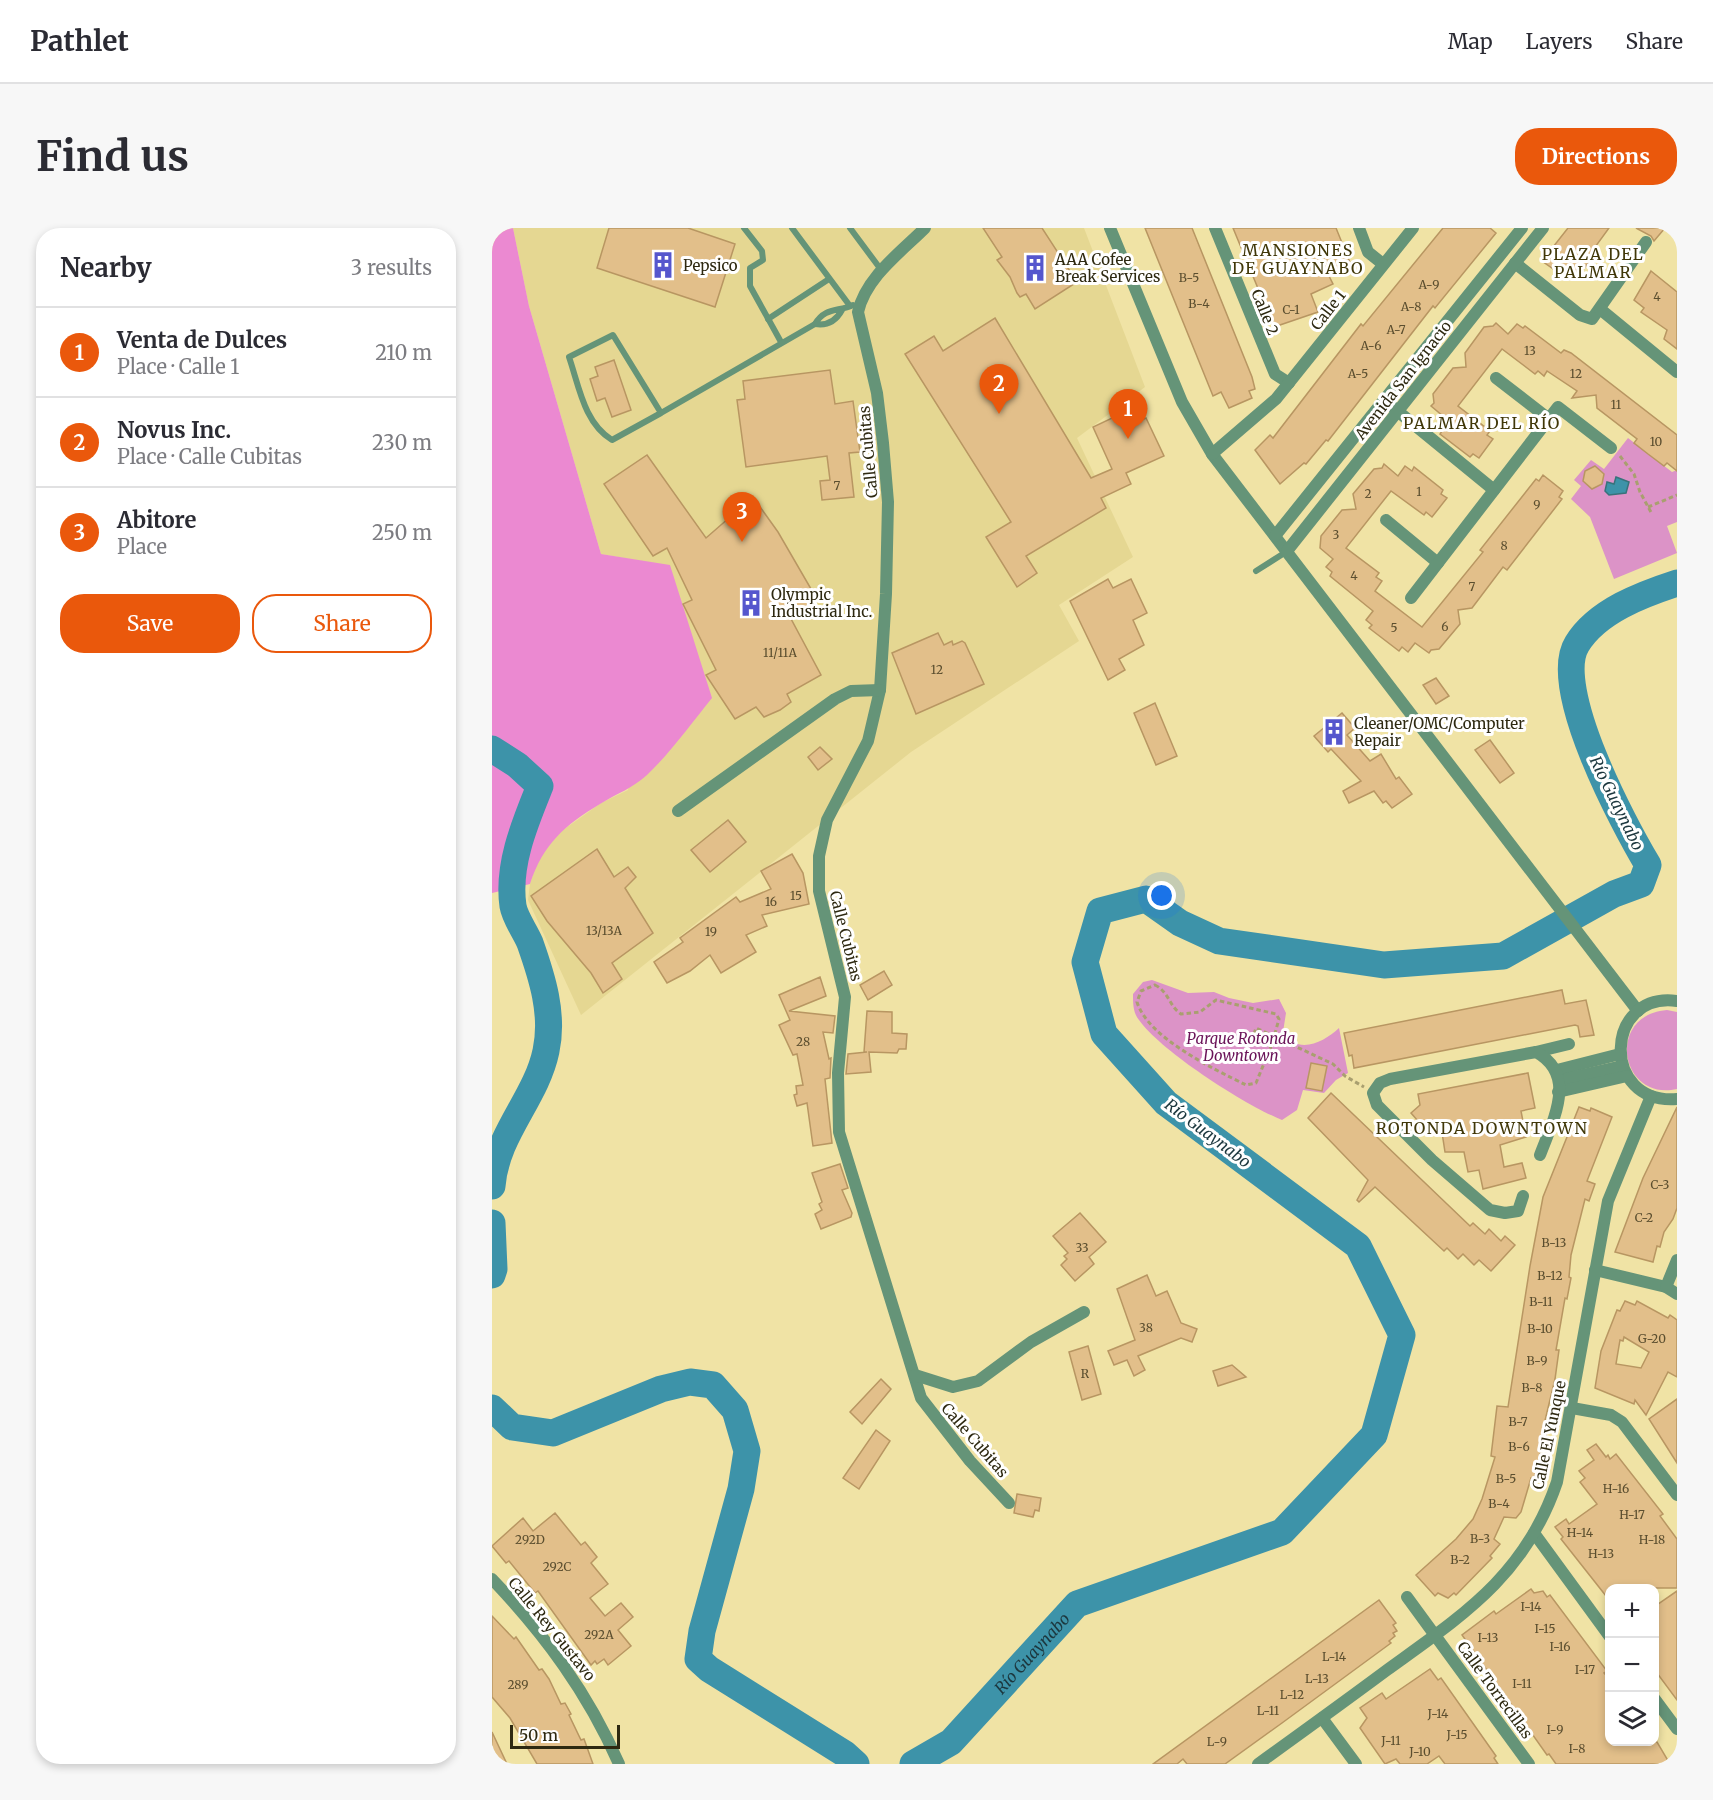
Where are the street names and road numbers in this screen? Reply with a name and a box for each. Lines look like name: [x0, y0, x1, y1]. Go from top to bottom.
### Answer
street label: Calle 2: [1247, 286, 1283, 338]
street label: Calle 1: [1307, 286, 1350, 334]
street label: Avenida San Ignacio: [1350, 317, 1455, 444]
street label: Calle Cubitas: [855, 405, 881, 499]
street label: Calle Cubitas: [826, 889, 866, 983]
street label: Calle El Yunque: [1528, 1379, 1570, 1491]
street label: Calle Cubitas: [937, 1399, 1013, 1481]
street label: Calle Rey Gustavo: [504, 1573, 600, 1685]
street label: Calle Torrecillas: [1453, 1638, 1537, 1742]

